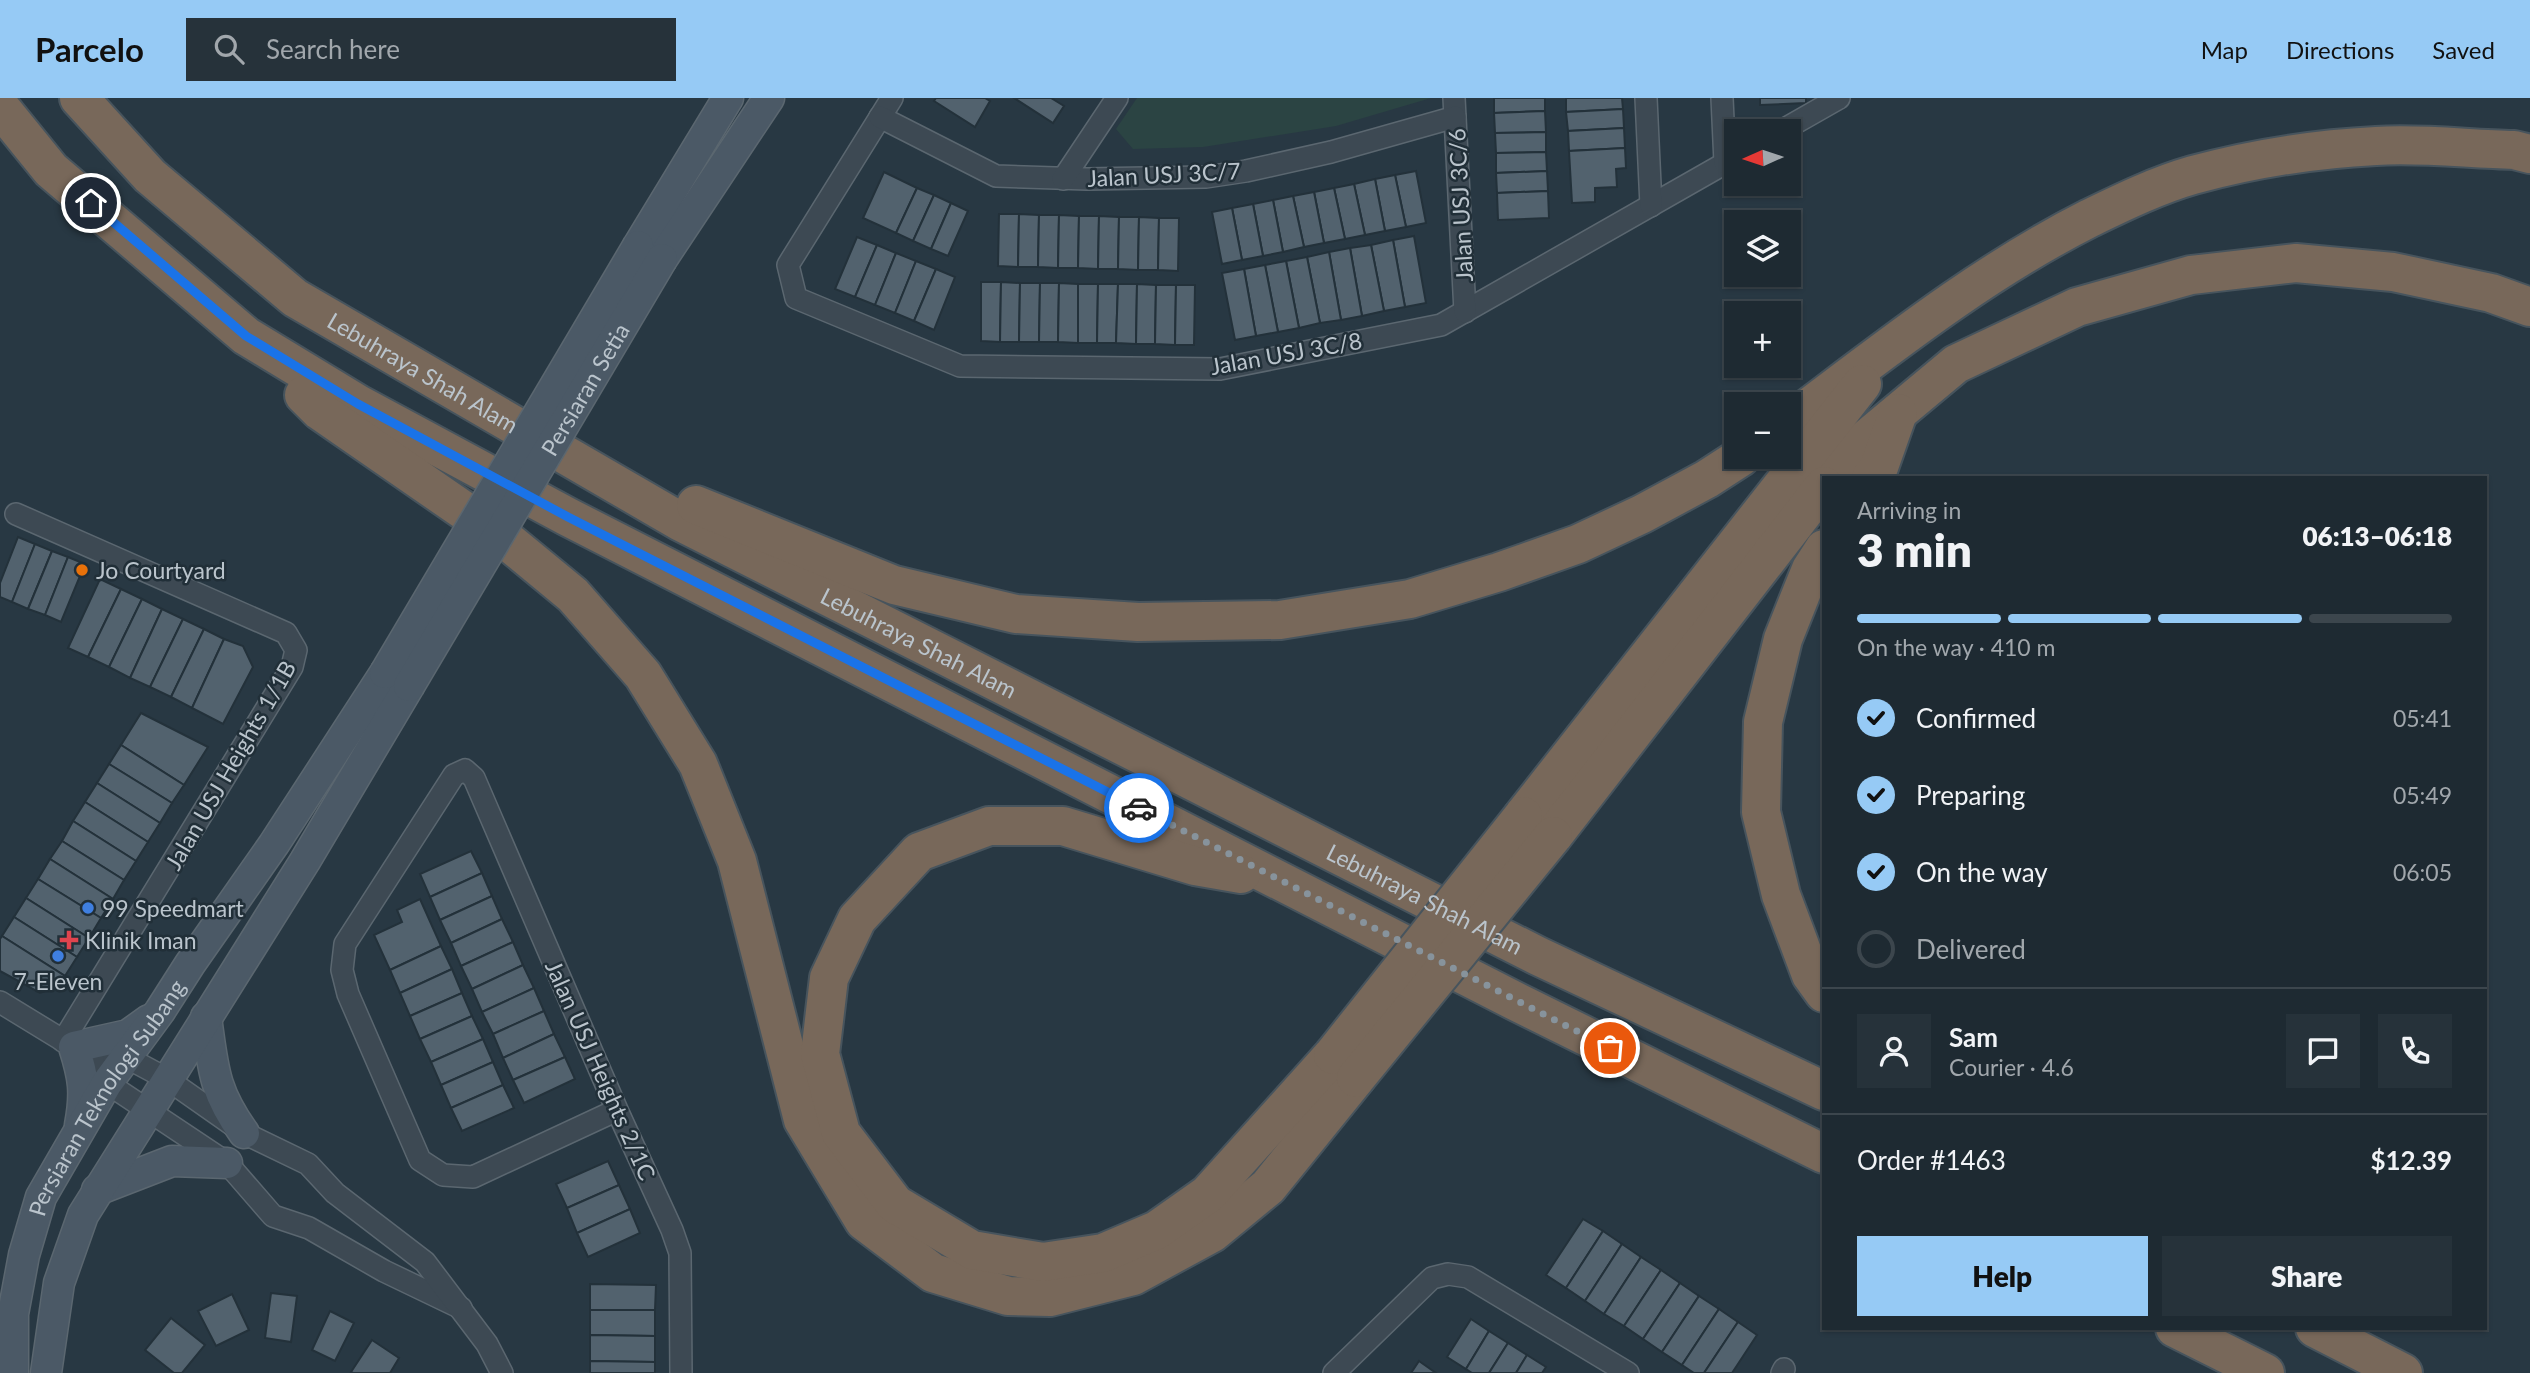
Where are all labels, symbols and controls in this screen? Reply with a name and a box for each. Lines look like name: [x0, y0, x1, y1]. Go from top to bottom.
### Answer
search box: [186, 18, 676, 81]
text: Parcelo: [35, 29, 144, 69]
icon: search: [210, 30, 248, 68]
text: Search here: [266, 33, 400, 65]
text: Map: [2201, 35, 2248, 64]
text: Directions: [2286, 35, 2394, 64]
text: Saved: [2432, 35, 2495, 64]
north arrow: [1724, 119, 1801, 196]
map controls: [1724, 119, 1801, 469]
street label: Jalan USJ 3C/6: [1442, 128, 1478, 282]
street label: Jalan USJ 3C/7: [1087, 156, 1241, 192]
pin: [61, 173, 121, 233]
icon: home: [72, 184, 110, 222]
button: layers: [1724, 210, 1801, 287]
button: +: [1724, 301, 1801, 378]
street label: Lebuhraya Shah Alam: [323, 306, 523, 439]
street label: Persiaran Setia: [535, 318, 635, 460]
street label: Jalan USJ 3C/8: [1208, 326, 1364, 380]
button: −: [1724, 392, 1801, 469]
text: Arriving in: [1857, 496, 1961, 524]
text: 06:13–06:18: [2302, 520, 2452, 552]
text: 3 min: [1857, 522, 1972, 577]
place label: Jo Courtyard: [96, 556, 226, 584]
marker: Jo Courtyard: [74, 562, 90, 578]
street label: Lebuhraya Shah Alam: [816, 581, 1022, 704]
text: On the way · 410 m: [1857, 633, 2056, 661]
street label: Jalan USJ Heights 1/1B: [159, 655, 301, 875]
icon: check: [1857, 699, 1895, 737]
text: Confirmed: [1916, 702, 2036, 734]
text: 05:41: [2393, 704, 2452, 732]
courier: [1104, 773, 1174, 843]
icon: check: [1857, 776, 1895, 814]
text: Preparing: [1916, 779, 2025, 811]
text: 05:49: [2393, 781, 2452, 809]
icon: car: [1120, 789, 1158, 827]
street label: Lebuhraya Shah Alam: [1322, 837, 1527, 960]
icon: check: [1857, 853, 1895, 891]
text: On the way: [1916, 856, 2048, 888]
text: 06:05: [2393, 858, 2452, 886]
place label: 99 Speedmart: [102, 894, 245, 922]
marker: 99 Speedmart: [80, 900, 96, 916]
place label: Klinik Iman: [85, 926, 197, 954]
marker: Klinik Iman: [59, 930, 79, 950]
text: Delivered: [1916, 933, 2026, 965]
marker: 7-Eleven: [50, 948, 66, 964]
street label: Jalan USJ Heights 2/1C: [540, 956, 662, 1184]
place label: 7-Eleven: [14, 967, 102, 995]
street label: Persiaran Teknologi Subang: [22, 974, 191, 1219]
button: person: [1857, 1014, 1931, 1088]
button: chat: [2286, 1014, 2360, 1088]
button: phone: [2378, 1014, 2452, 1088]
pin: [1580, 1018, 1640, 1078]
text: Sam: [1949, 1021, 1998, 1053]
icon: bag: [1591, 1029, 1629, 1067]
text: Courier · 4.6: [1949, 1053, 2074, 1081]
text: Order #1463: [1857, 1144, 2006, 1176]
text: $12.39: [2370, 1144, 2452, 1176]
button: Help: [1857, 1236, 2148, 1316]
button: Share: [2162, 1236, 2452, 1316]

